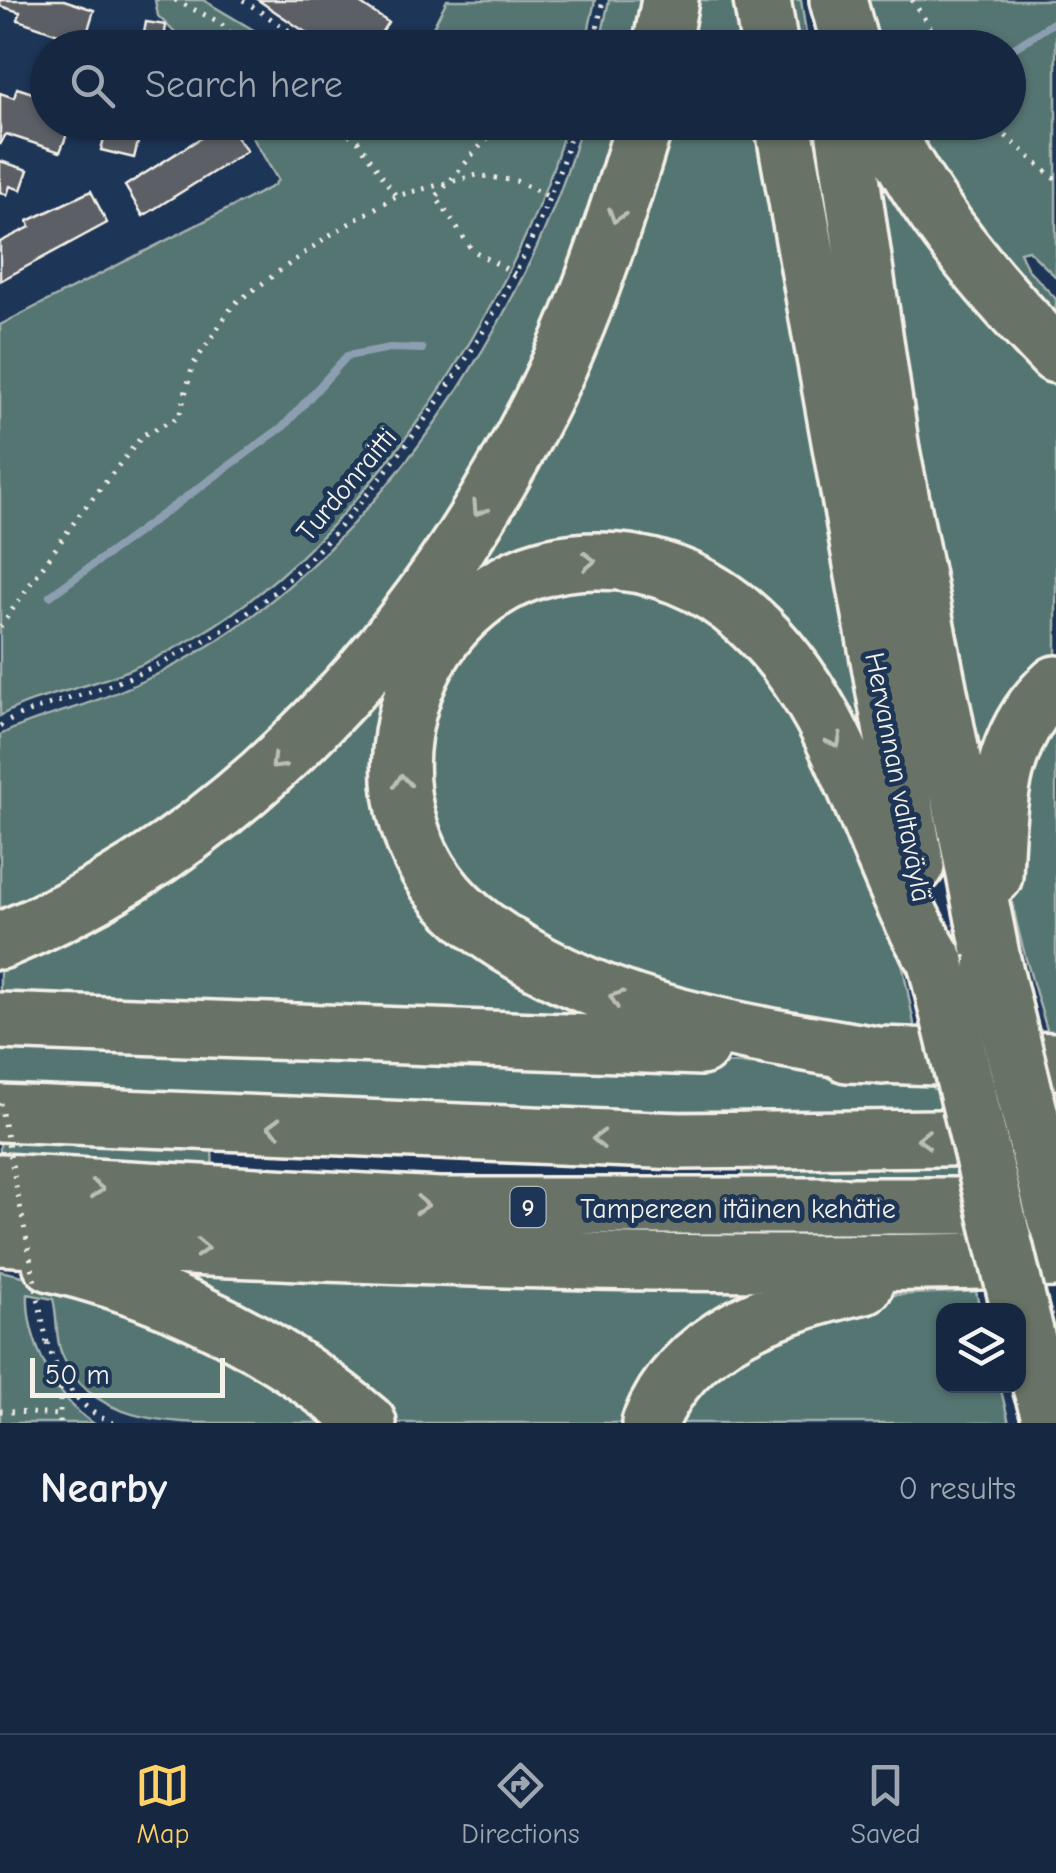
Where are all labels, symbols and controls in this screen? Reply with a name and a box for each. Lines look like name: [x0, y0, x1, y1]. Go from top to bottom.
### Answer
search box: [30, 30, 1026, 140]
icon: search: [65, 58, 120, 113]
text: Search here: [145, 63, 343, 107]
one-way arrow: [608, 206, 628, 223]
street label: Turdonraitti: [290, 421, 403, 548]
one-way arrow: [473, 499, 492, 517]
one-way arrow: [582, 551, 598, 572]
street label: Hervannan valtaväylä: [858, 650, 938, 905]
one-way arrow: [823, 731, 842, 749]
one-way arrow: [271, 751, 289, 769]
one-way arrow: [392, 772, 414, 788]
one-way arrow: [609, 989, 626, 1010]
one-way arrow: [265, 1117, 281, 1138]
one-way arrow: [590, 1128, 606, 1149]
one-way arrow: [915, 1128, 931, 1149]
one-way arrow: [90, 1178, 106, 1199]
road number: 9: [510, 1187, 546, 1227]
street label: Tampereen itäinen kehätie: [580, 1193, 896, 1225]
one-way arrow: [414, 1194, 430, 1215]
one-way arrow: [195, 1238, 211, 1259]
map controls: [936, 1303, 1026, 1393]
button: layers: [936, 1303, 1026, 1393]
scale bar: [30, 1353, 225, 1398]
text: 50 m: [45, 1359, 110, 1391]
text: Nearby: [40, 1464, 167, 1513]
text: 0 results: [899, 1470, 1016, 1507]
tab: Map: [135, 1758, 190, 1850]
tab: Directions: [461, 1758, 580, 1850]
tab: Saved: [851, 1758, 921, 1850]

